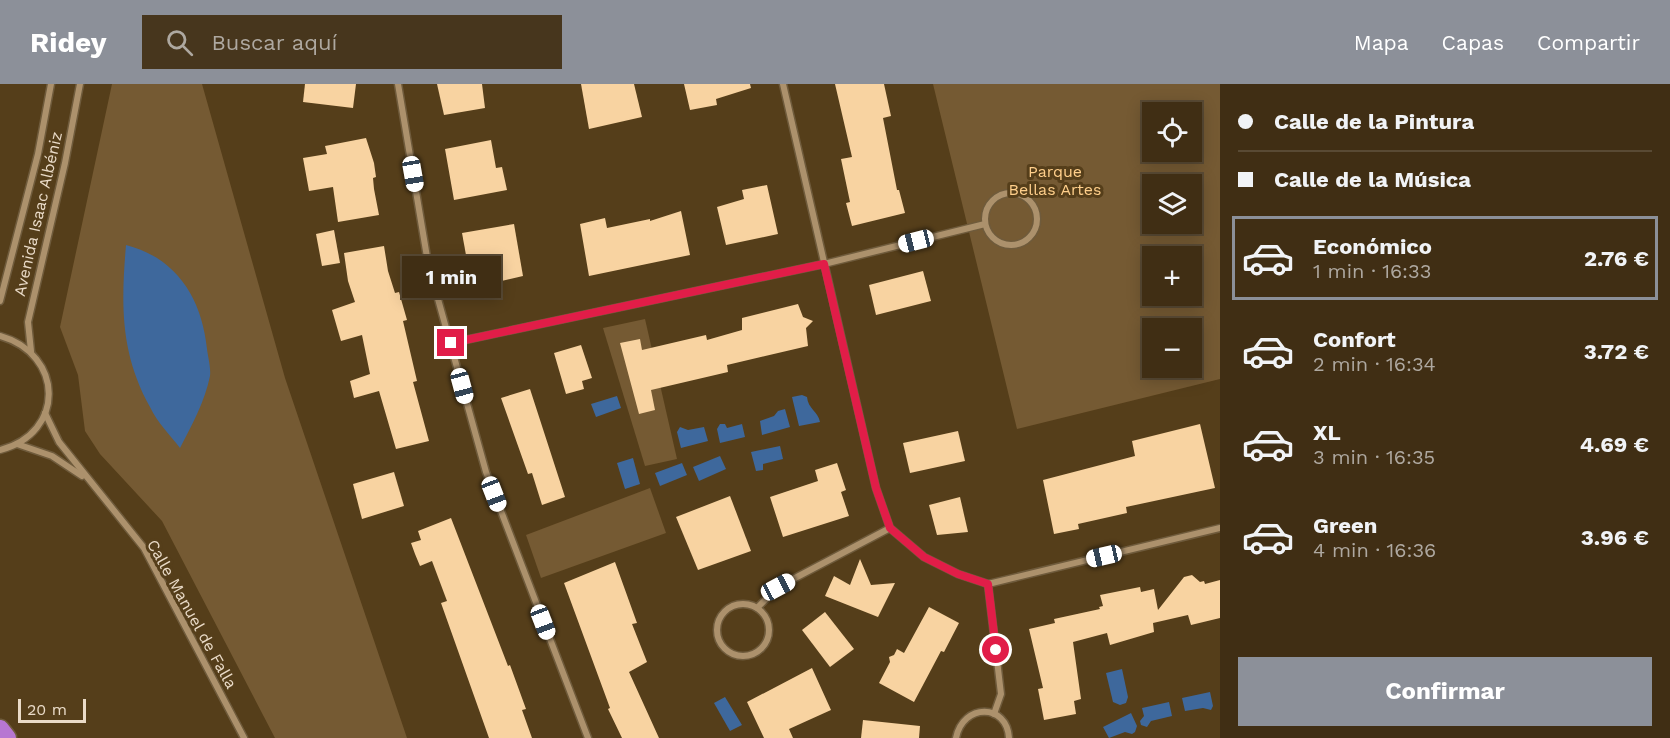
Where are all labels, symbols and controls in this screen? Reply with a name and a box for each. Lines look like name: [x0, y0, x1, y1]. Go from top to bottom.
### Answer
search box: [142, 15, 562, 69]
text: Ridey: [30, 26, 106, 59]
icon: search: [163, 26, 196, 59]
text: Buscar aquí: [211, 30, 337, 55]
text: Mapa: [1354, 30, 1409, 55]
text: Capas: [1442, 30, 1504, 55]
text: Compartir: [1537, 30, 1640, 55]
map controls: [1142, 102, 1202, 378]
button: locate: [1142, 102, 1202, 162]
text: Calle de la Pintura: [1274, 109, 1474, 134]
street label: Avenida Isaac Albéniz: [10, 130, 66, 298]
car: [401, 155, 425, 193]
park label: Parque Bellas Artes: [1009, 162, 1101, 199]
text: Calle de la Música: [1274, 167, 1471, 192]
button: layers: [1142, 174, 1202, 234]
car: [896, 228, 936, 254]
icon: car: [1241, 231, 1295, 285]
text: Económico: [1313, 234, 1432, 259]
button: +: [1142, 246, 1202, 306]
text: 2.76 €: [1584, 246, 1649, 271]
callout: 1 min: [402, 256, 500, 298]
text: 1 min · 16:33: [1313, 259, 1431, 283]
text: 1 min: [426, 265, 477, 289]
button: −: [1142, 318, 1202, 378]
icon: car: [1241, 324, 1295, 378]
text: Confort: [1313, 327, 1396, 352]
route end: [437, 329, 464, 356]
text: 3.72 €: [1584, 339, 1649, 364]
text: 2 min · 16:34: [1313, 352, 1436, 376]
car: [449, 366, 475, 406]
icon: car: [1241, 417, 1295, 471]
text: XL: [1313, 420, 1341, 445]
text: 4.69 €: [1580, 432, 1649, 457]
text: 3 min · 16:35: [1313, 445, 1435, 469]
car: [479, 474, 509, 514]
icon: car: [1241, 510, 1295, 564]
text: Green: [1313, 513, 1377, 538]
text: 3.96 €: [1581, 525, 1649, 550]
street label: Calle Manuel de Falla: [143, 536, 241, 692]
text: 4 min · 16:36: [1313, 538, 1436, 562]
car: [1084, 543, 1124, 569]
car: [758, 571, 798, 603]
car: [528, 602, 558, 642]
route start: [982, 636, 1009, 663]
button: Confirmar: [1238, 657, 1652, 726]
scale bar: [18, 696, 86, 724]
text: 20 m: [27, 700, 67, 719]

